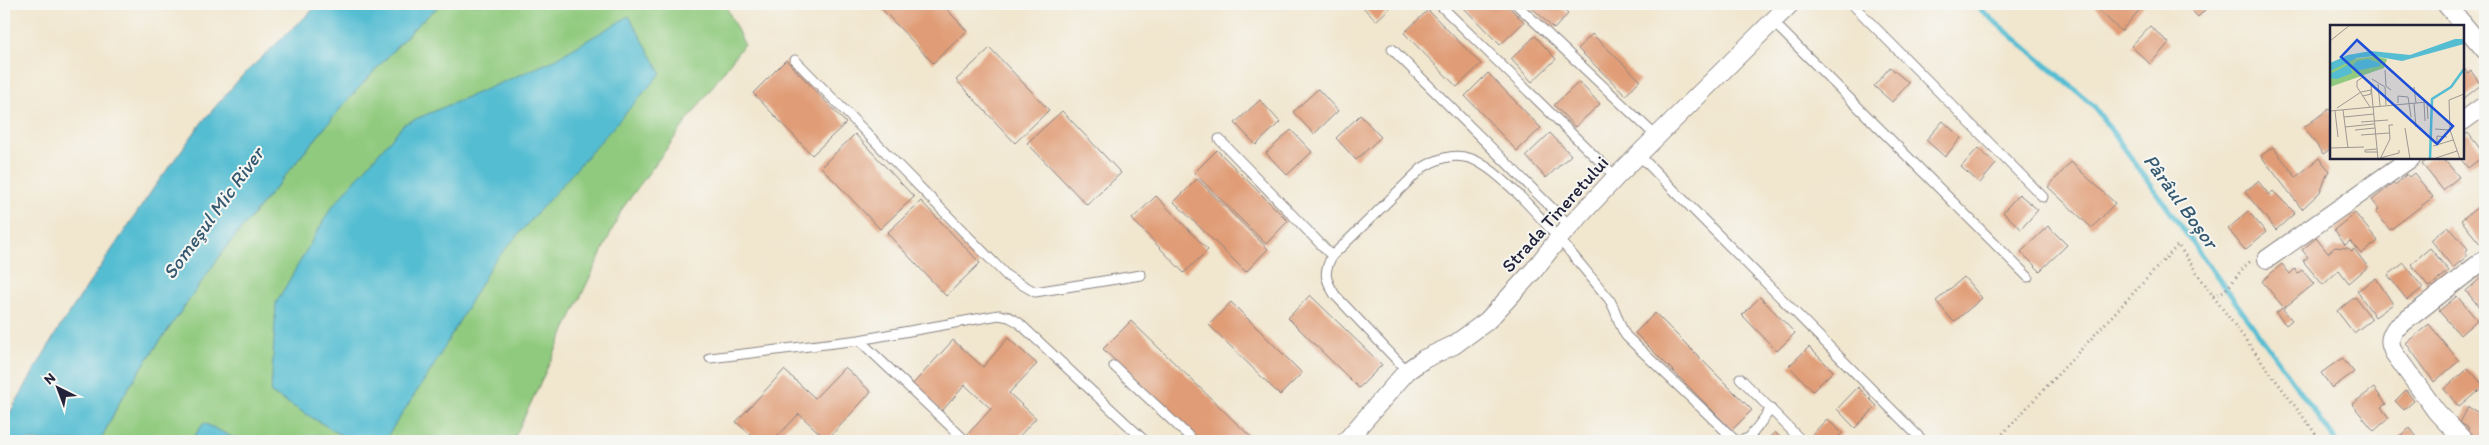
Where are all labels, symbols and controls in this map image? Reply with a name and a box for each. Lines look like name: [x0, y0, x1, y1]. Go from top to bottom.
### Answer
inset map: [2330, 25, 2464, 159]
water label: Someşul Mic River: [157, 141, 270, 283]
water label: Pârâul Boșor: [2139, 149, 2224, 255]
street label: Strada Tineretului: [1497, 151, 1613, 277]
north arrow: [32, 362, 82, 412]
text: N: [40, 369, 59, 388]

